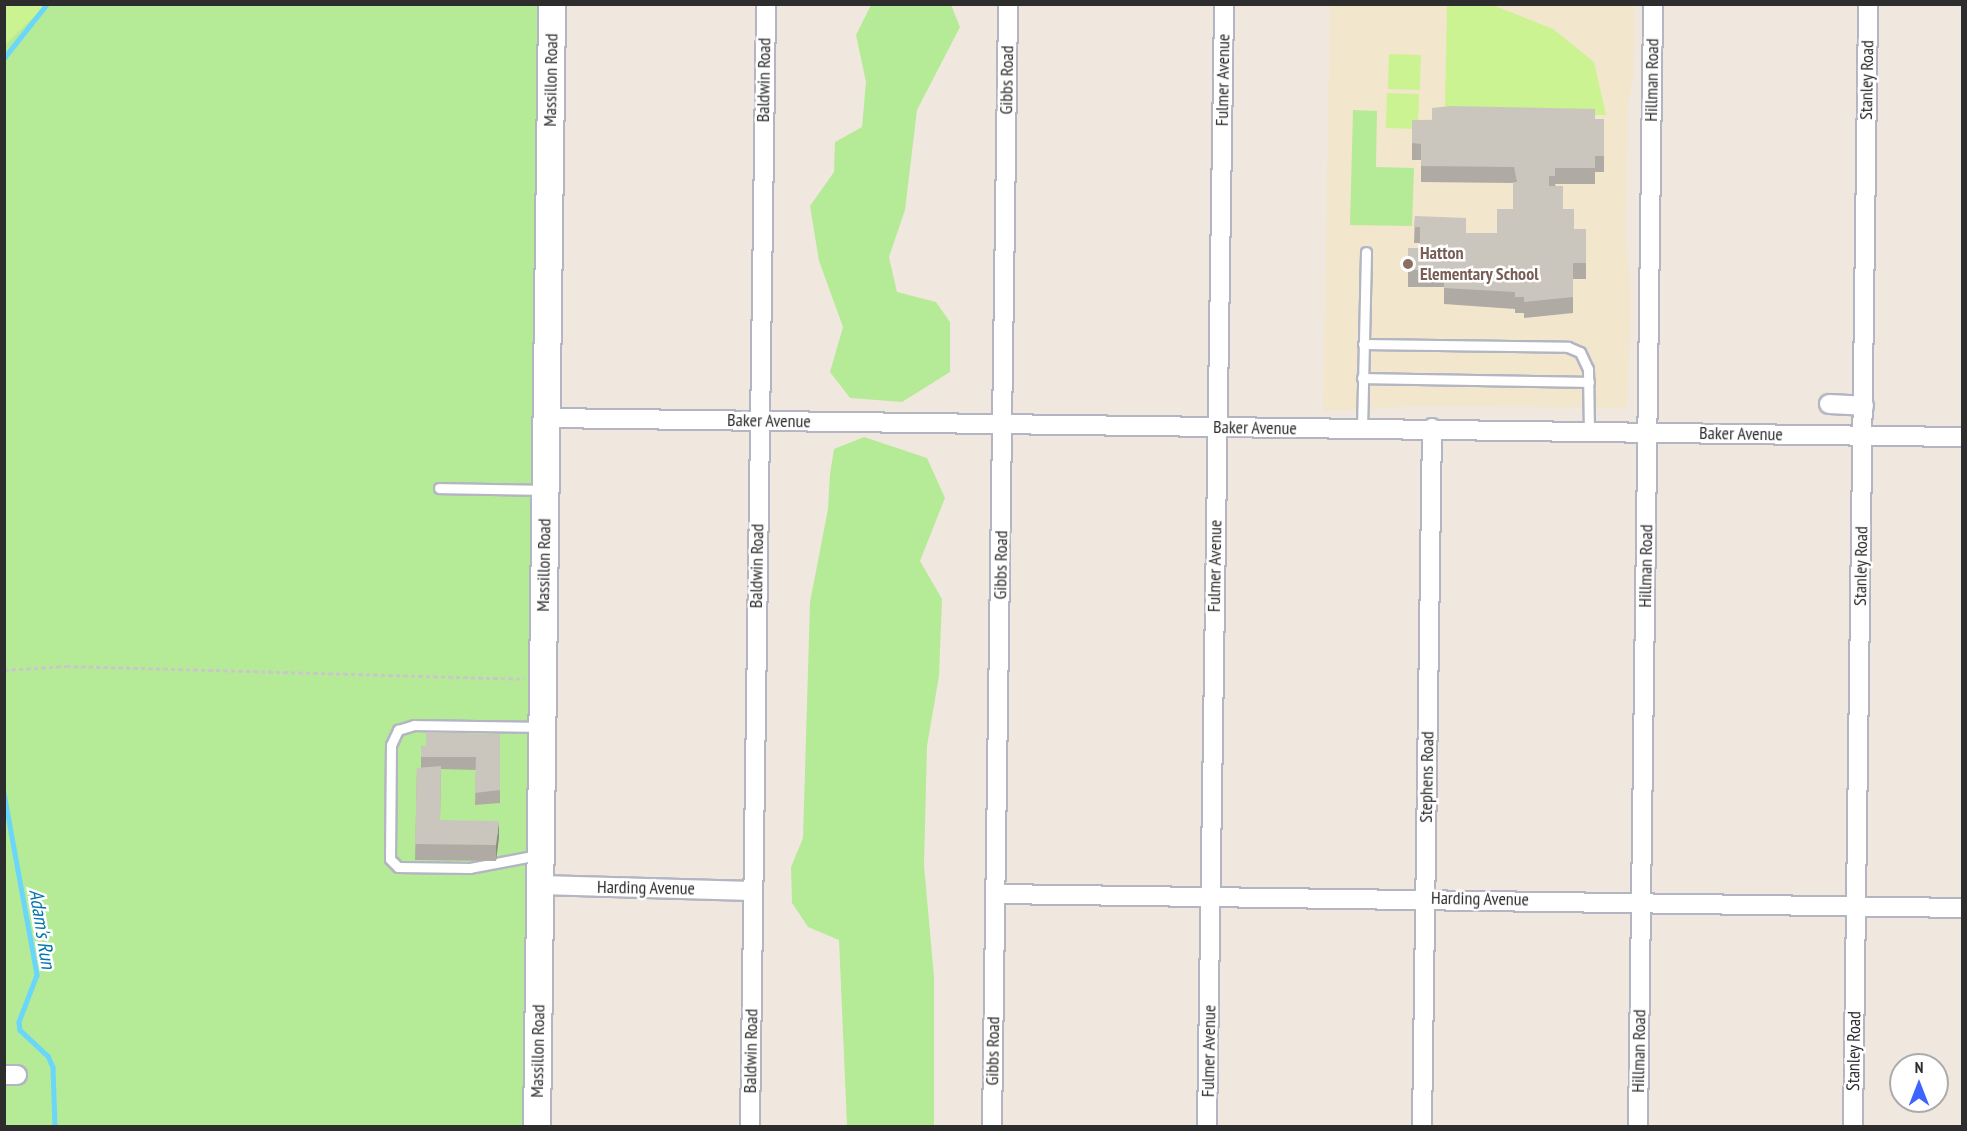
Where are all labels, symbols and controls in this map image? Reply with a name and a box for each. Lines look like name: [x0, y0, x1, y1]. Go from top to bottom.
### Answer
street label: Massillon Road: [539, 33, 563, 127]
street label: Fulmer Avenue: [1211, 33, 1235, 127]
street label: Baldwin Road: [752, 38, 776, 122]
street label: Hillman Road: [1640, 38, 1664, 122]
street label: Stanley Road: [1856, 40, 1878, 120]
street label: Gibbs Road: [996, 45, 1018, 115]
place label: Hatton Elementary School: [1420, 243, 1539, 286]
marker: Hatton Elementary School: [1401, 257, 1415, 271]
street label: Baker Avenue: [727, 409, 811, 433]
street label: Baker Avenue: [1213, 416, 1297, 440]
street label: Baker Avenue: [1699, 422, 1783, 446]
street label: Massillon Road: [532, 518, 556, 612]
street label: Fulmer Avenue: [1203, 519, 1227, 613]
street label: Baldwin Road: [745, 524, 769, 608]
street label: Hillman Road: [1634, 524, 1658, 608]
street label: Stanley Road: [1850, 526, 1872, 606]
street label: Gibbs Road: [990, 530, 1012, 600]
street label: Stephens Road: [1415, 731, 1439, 823]
street label: Harding Avenue: [597, 876, 695, 900]
street label: Harding Avenue: [1431, 887, 1529, 911]
water label: Adam's Run: [24, 888, 60, 970]
street label: Massillon Road: [526, 1004, 550, 1098]
street label: Fulmer Avenue: [1197, 1004, 1221, 1098]
street label: Baldwin Road: [739, 1009, 763, 1093]
street label: Hillman Road: [1627, 1009, 1651, 1093]
street label: Stanley Road: [1843, 1011, 1865, 1091]
street label: Gibbs Road: [982, 1016, 1004, 1086]
north arrow: [1889, 1053, 1949, 1113]
text: N: [1915, 1057, 1923, 1077]

